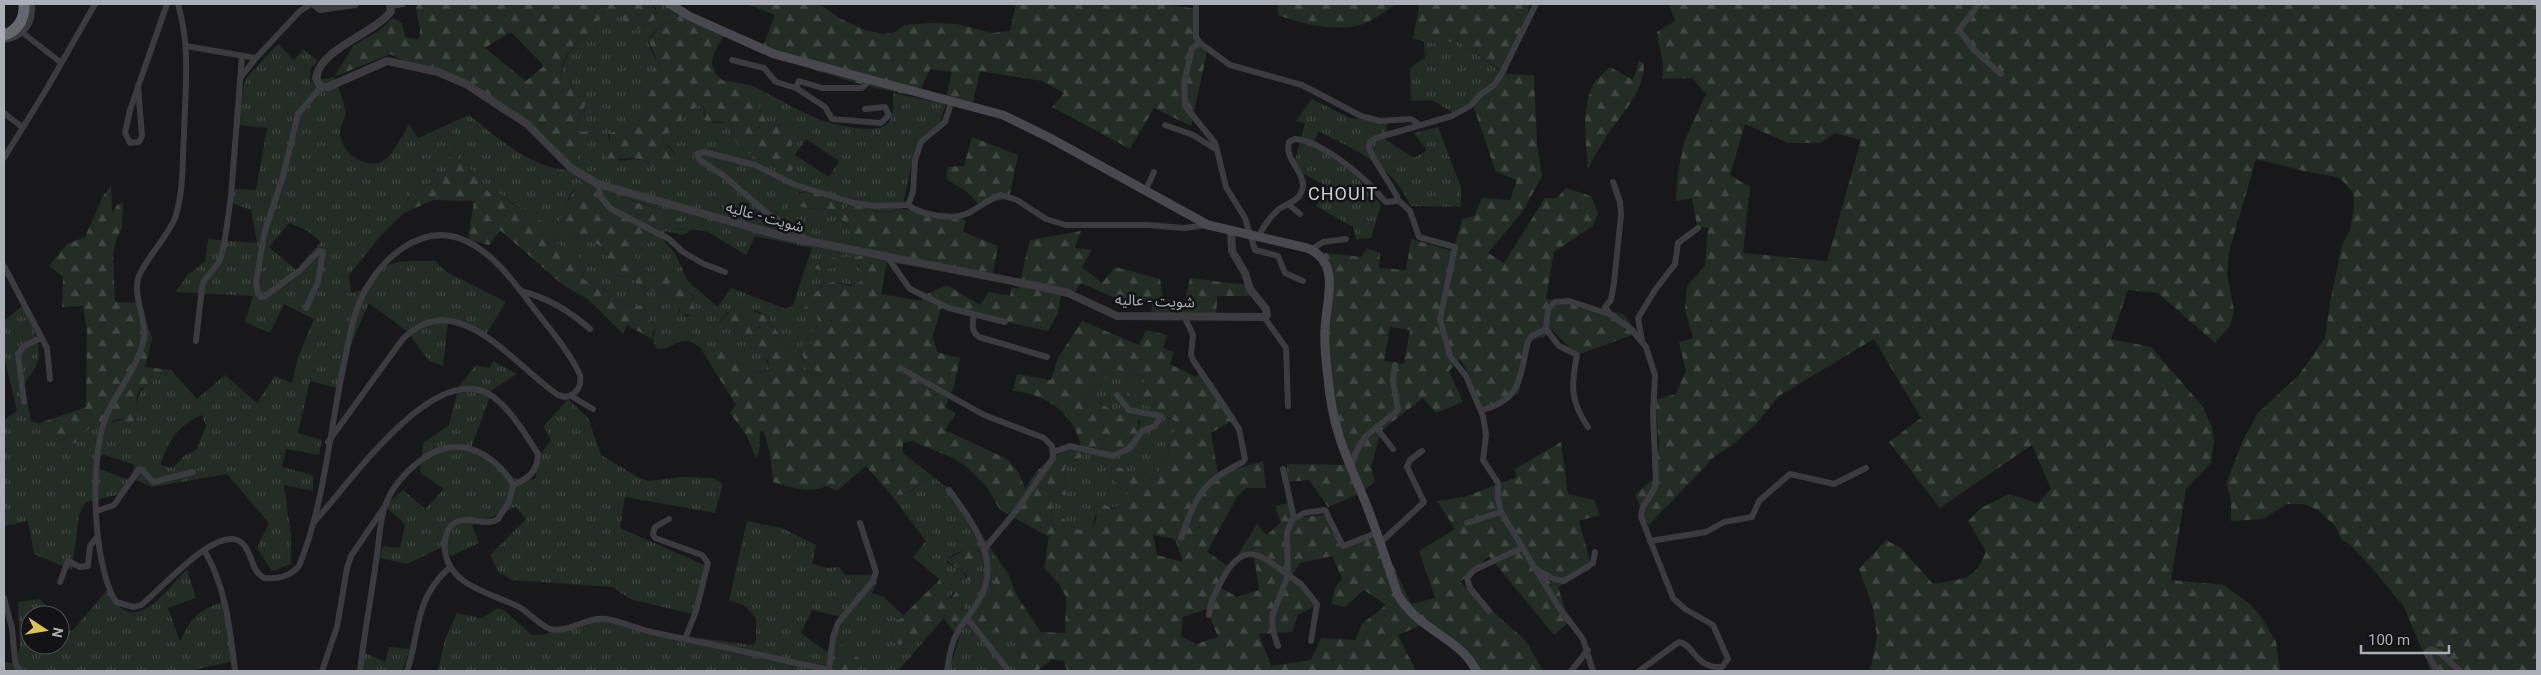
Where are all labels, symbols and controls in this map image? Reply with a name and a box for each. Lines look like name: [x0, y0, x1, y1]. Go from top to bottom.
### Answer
district label: CHOUIT: [1308, 183, 1378, 204]
street label: شويت - عاليه: [724, 198, 806, 236]
street label: شويت - عاليه: [1115, 291, 1196, 311]
north arrow: [20, 605, 70, 655]
scale bar: [2361, 622, 2448, 654]
text: N: [49, 626, 67, 639]
text: 100 m: [2368, 631, 2410, 649]

